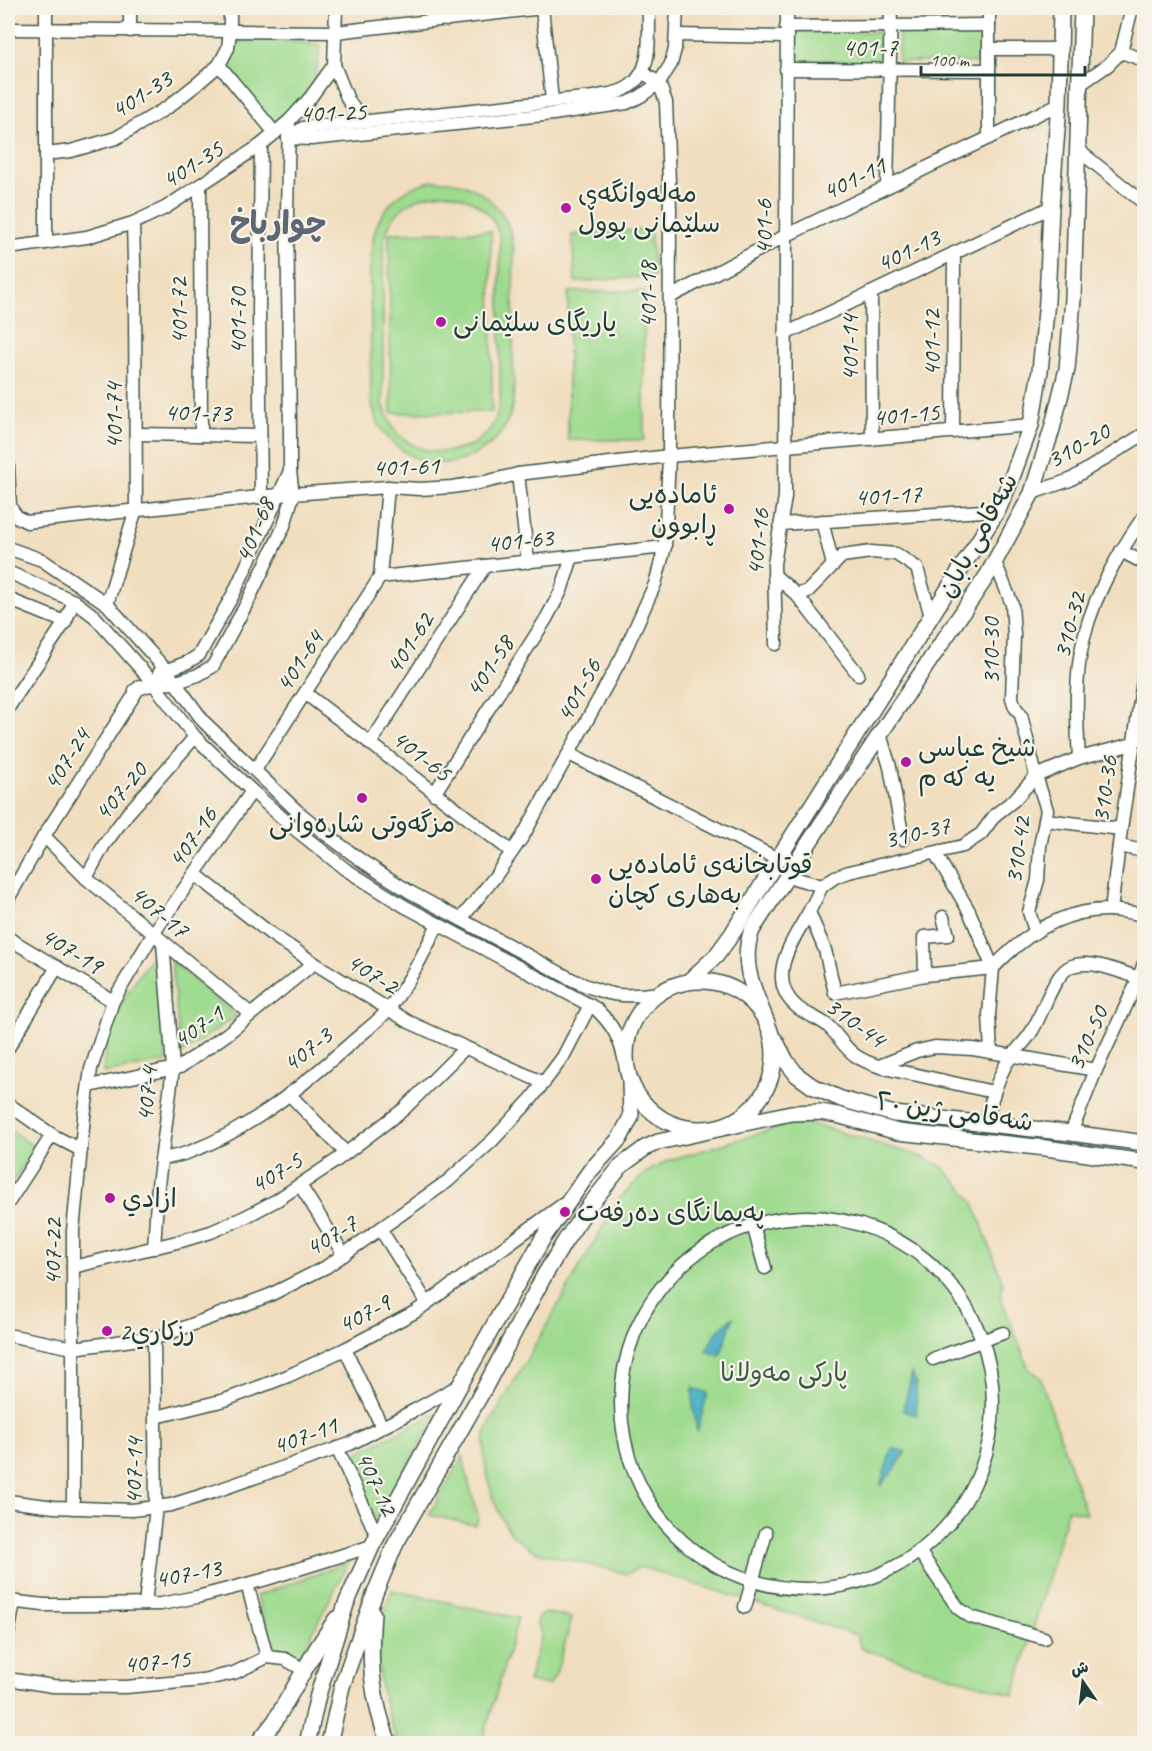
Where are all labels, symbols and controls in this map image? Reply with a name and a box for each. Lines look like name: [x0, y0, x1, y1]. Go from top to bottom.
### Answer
street label: 401-7: [842, 31, 899, 64]
scale bar: [921, 39, 1084, 77]
text: 100 m: [930, 49, 971, 71]
street label: 401-33: [104, 61, 180, 126]
street label: 401-25: [299, 95, 368, 130]
street label: 401-35: [155, 132, 230, 196]
street label: 401-11: [817, 148, 893, 208]
place label: مەلەوانگەی سلێمانی پووڵ: [578, 177, 720, 240]
street label: 401-6: [747, 198, 780, 255]
marker: مەلەوانگەی سلێمانی پووڵ: [559, 201, 573, 215]
district label: چوارباخ: [229, 203, 327, 244]
street label: 401-13: [871, 220, 948, 280]
street label: 401-18: [631, 259, 664, 328]
street label: 401-72: [162, 275, 195, 344]
street label: 401-70: [221, 285, 254, 354]
place label: یاریگای سلێمانی: [453, 306, 617, 339]
street label: 401-12: [915, 307, 948, 376]
street label: 401-14: [833, 312, 866, 381]
marker: یاریگای سلێمانی: [434, 315, 448, 329]
street label: 401-74: [97, 380, 130, 449]
street label: 401-73: [164, 395, 234, 430]
street label: 401-15: [871, 395, 942, 434]
street label: 310-20: [1041, 414, 1118, 476]
street label: 401-61: [372, 449, 441, 484]
street label: شەقامی بابان: [930, 467, 1025, 603]
street label: 401-17: [854, 477, 924, 514]
place label: ئامادەیی ڕابوون: [628, 478, 717, 546]
street label: 401-68: [227, 491, 283, 567]
marker: ئامادەیی ڕابوون: [722, 502, 736, 516]
street label: 401-16: [738, 506, 778, 577]
street label: 401-63: [485, 520, 557, 560]
street label: 310-32: [1045, 586, 1095, 662]
street label: 401-62: [377, 604, 443, 680]
street label: 310-30: [974, 615, 1007, 684]
street label: 401-64: [267, 622, 333, 698]
street label: 401-58: [457, 627, 523, 703]
street label: 401-56: [548, 652, 610, 728]
street label: 407-24: [35, 720, 99, 796]
street label: 401-65: [385, 722, 459, 790]
place label: شیخ عباسی یه که م: [918, 731, 1036, 797]
street label: 310-36: [1083, 752, 1126, 825]
street label: 407-20: [86, 753, 156, 828]
marker: شیخ عباسی یه که م: [899, 755, 913, 769]
marker: مزگەوتی شارەوانی: [355, 791, 369, 805]
street label: 407-16: [160, 799, 226, 874]
place label: مزگەوتی شارەوانی: [269, 807, 455, 840]
street label: 310-37: [881, 808, 955, 857]
street label: 310-42: [996, 812, 1039, 886]
place label: قوتابخانەی ئامادەیی بەهاری کچان: [608, 848, 813, 911]
marker: قوتابخانەی ئامادەیی بەهاری کچان: [589, 872, 603, 886]
street label: 407-17: [123, 877, 197, 946]
street label: 407-19: [35, 919, 111, 983]
street label: 407-2: [341, 945, 407, 1003]
street label: 310-44: [819, 989, 894, 1057]
street label: 407-1: [166, 996, 231, 1056]
street label: 310-50: [1059, 999, 1117, 1076]
street label: 407-3: [275, 1018, 341, 1080]
street label: 407-4: [128, 1063, 166, 1123]
street label: شەقامی ژین ٢٠: [874, 1084, 1036, 1139]
street label: 407-5: [244, 1143, 310, 1201]
place label: ازادي: [122, 1182, 177, 1217]
marker: ازادي: [103, 1191, 117, 1205]
place label: پەیمانگای دەرفەت: [577, 1196, 765, 1229]
marker: پەیمانگای دەرفەت: [558, 1205, 572, 1219]
street label: 407-7: [299, 1206, 365, 1264]
street label: 407-22: [35, 1216, 70, 1286]
street label: 407-9: [332, 1285, 398, 1341]
place label: رزكاري2: [119, 1315, 195, 1350]
marker: رزكاري2: [100, 1324, 114, 1338]
park label: پارکی مەولانا: [720, 1356, 848, 1389]
street label: 407-11: [268, 1408, 344, 1462]
street label: 407-14: [116, 1435, 151, 1505]
street label: 407-12: [347, 1446, 407, 1523]
street label: 407-13: [152, 1550, 226, 1596]
street label: 407-15: [122, 1642, 193, 1681]
north arrow: [1053, 1652, 1113, 1712]
text: ش: [1069, 1657, 1091, 1680]

